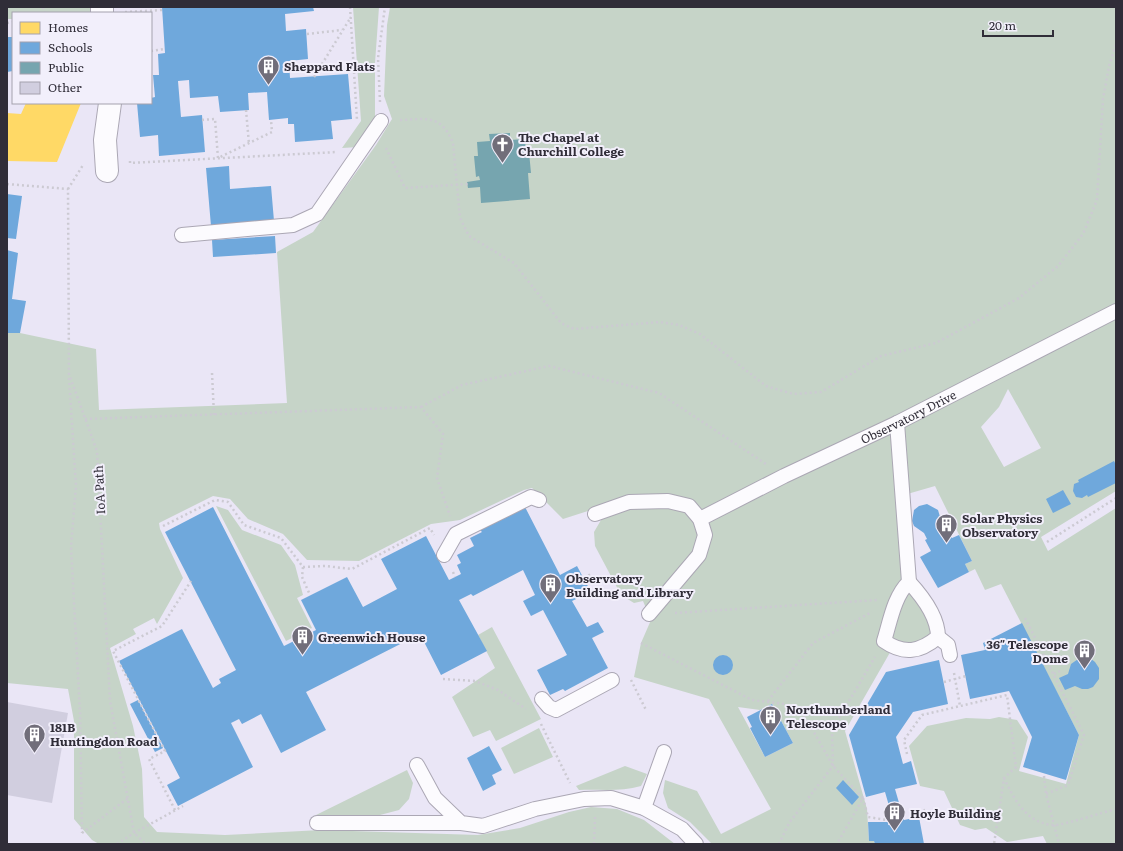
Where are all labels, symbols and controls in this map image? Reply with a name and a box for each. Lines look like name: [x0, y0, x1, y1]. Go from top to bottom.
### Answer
legend: [12, 12, 152, 104]
scale bar: [983, 12, 1053, 38]
text: 20 m: [989, 16, 1016, 34]
text: Homes: [48, 18, 88, 36]
text: Schools: [48, 38, 93, 56]
building icon: Sheppard Flats: [256, 53, 282, 86]
place label: Sheppard Flats: [284, 57, 375, 75]
text: Public: [48, 58, 84, 76]
text: Other: [48, 78, 82, 96]
place label: The Chapel at Churchill College: [518, 128, 624, 160]
church icon: The Chapel at Churchill College: [489, 131, 515, 164]
street label: Observatory Drive: [857, 385, 959, 448]
street label: IoA Path: [89, 465, 109, 515]
place label: Solar Physics Observatory: [962, 509, 1042, 541]
building icon: Solar Physics Observatory: [933, 512, 959, 545]
place label: Observatory Building and Library: [566, 569, 694, 601]
building icon: Observatory Building and Library: [537, 572, 563, 605]
building icon: Greenwich House: [289, 624, 315, 657]
place label: Greenwich House: [318, 628, 426, 646]
place label: 36″ Telescope Dome: [986, 635, 1068, 667]
building icon: 36″ Telescope Dome: [1071, 638, 1097, 671]
place label: Northumberland Telescope: [786, 700, 891, 732]
building icon: Northumberland Telescope: [758, 703, 784, 736]
place label: 181B Huntingdon Road: [50, 718, 158, 750]
building icon: 181B Huntingdon Road: [21, 721, 47, 754]
building icon: Hoyle Building: [882, 800, 908, 833]
place label: Hoyle Building: [910, 804, 1001, 822]

